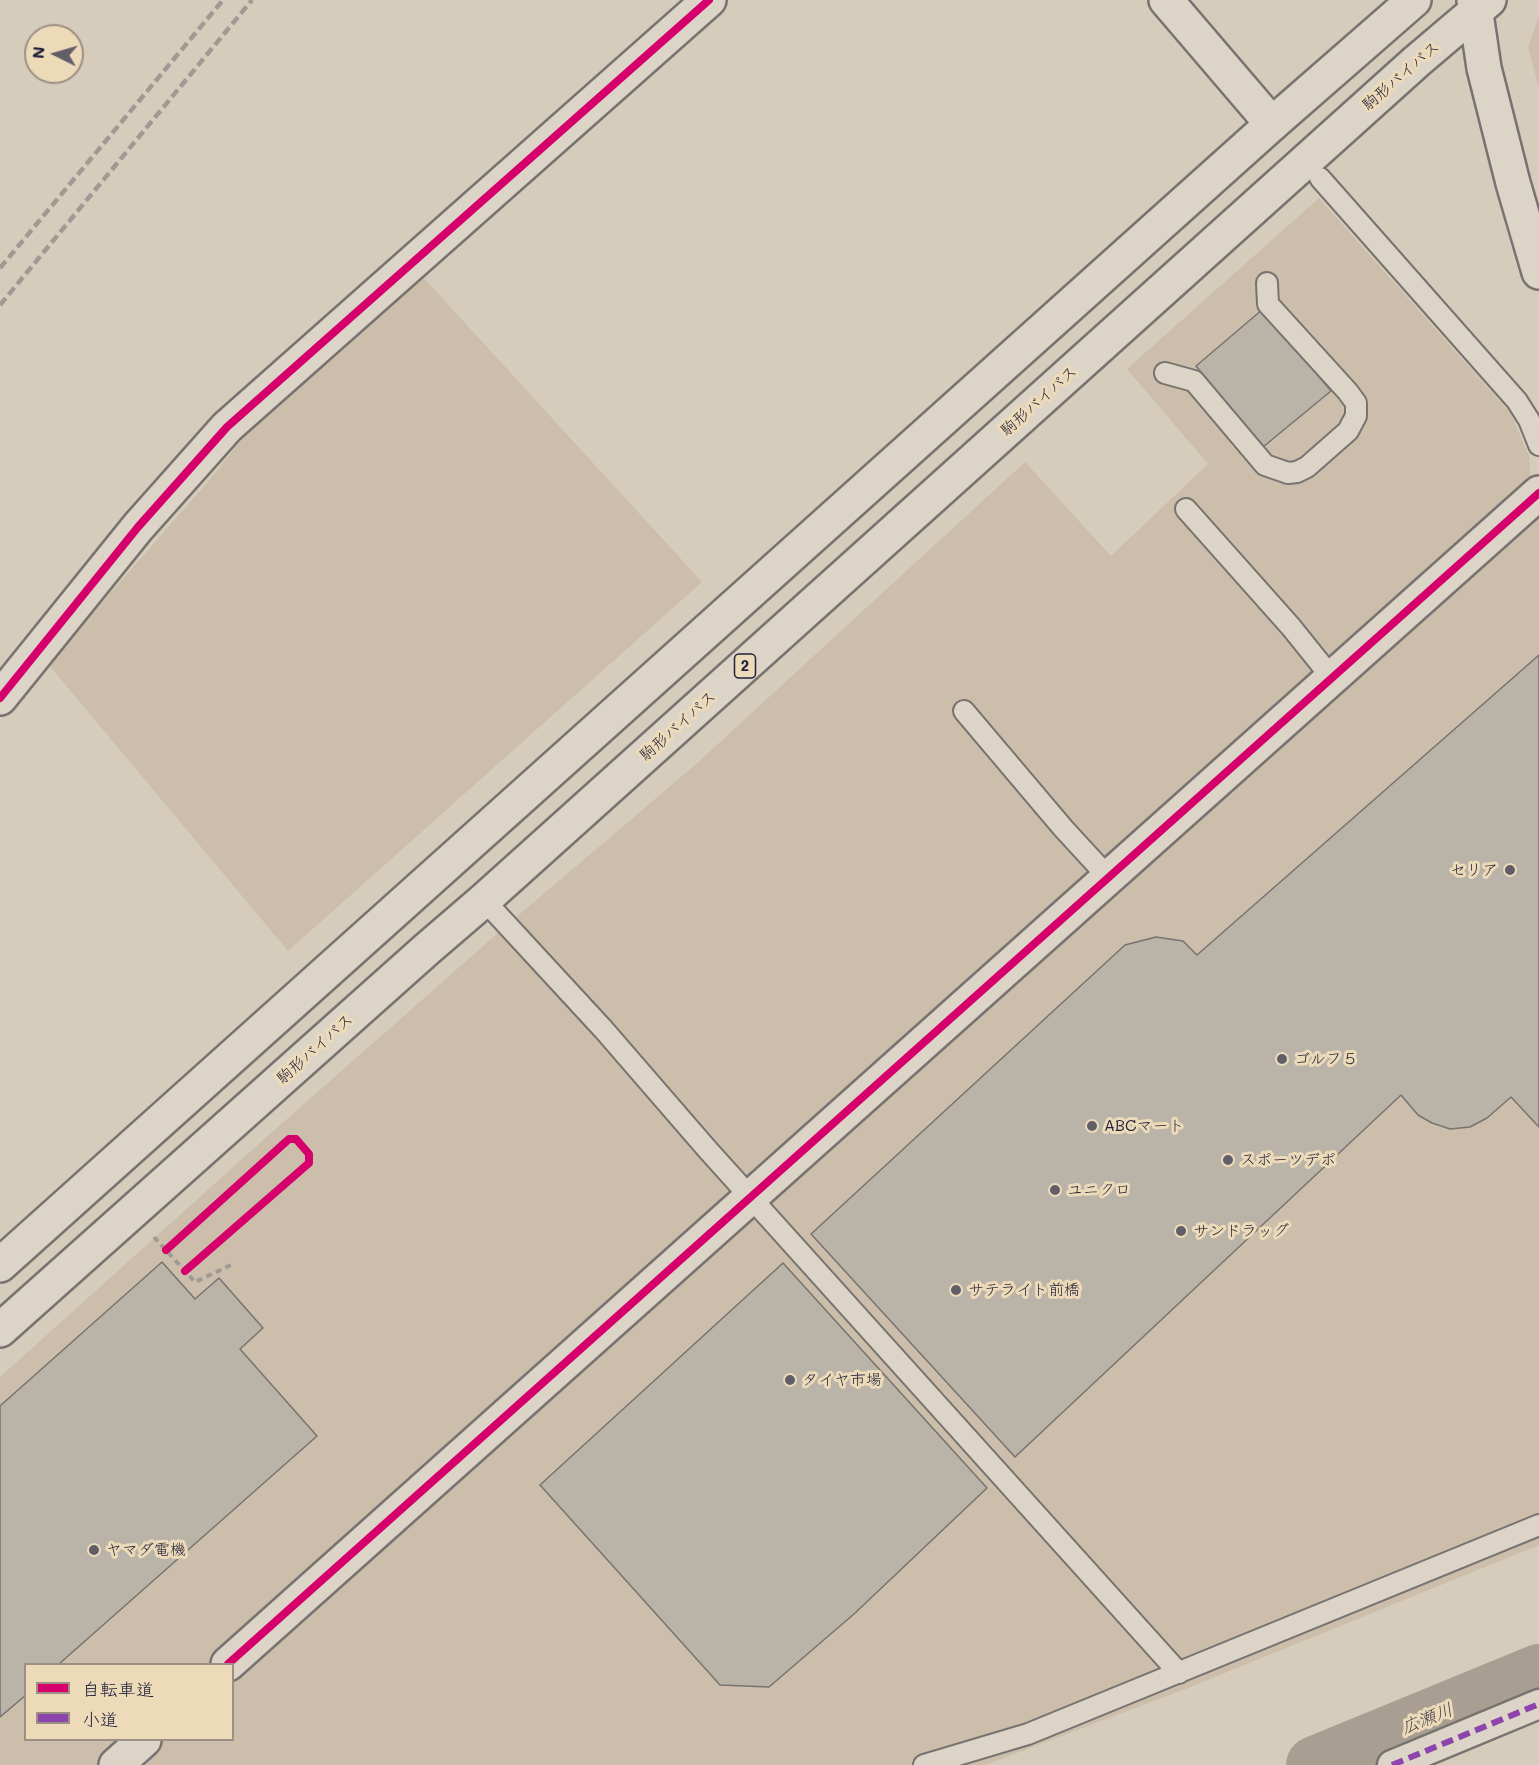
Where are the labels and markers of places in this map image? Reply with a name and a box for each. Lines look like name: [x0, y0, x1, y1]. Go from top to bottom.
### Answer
place label: セリア: [1450, 860, 1498, 880]
marker: セリア: [1503, 863, 1517, 877]
place label: ゴルフ５: [1294, 1049, 1358, 1069]
marker: ゴルフ５: [1275, 1052, 1289, 1066]
place label: ABCマート: [1104, 1116, 1184, 1136]
marker: ABCマート: [1085, 1119, 1099, 1133]
place label: スポーツデポ: [1240, 1150, 1336, 1170]
marker: スポーツデポ: [1221, 1153, 1235, 1167]
place label: ユニクロ: [1067, 1180, 1131, 1200]
marker: ユニクロ: [1048, 1183, 1062, 1197]
place label: サンドラッグ: [1193, 1221, 1289, 1241]
marker: サンドラッグ: [1174, 1224, 1188, 1238]
place label: サテライト前橋: [968, 1280, 1080, 1300]
marker: サテライト前橋: [949, 1283, 963, 1297]
place label: タイヤ市場: [802, 1370, 882, 1390]
marker: タイヤ市場: [783, 1373, 797, 1387]
place label: ヤマダ電機: [106, 1540, 186, 1560]
marker: ヤマダ電機: [87, 1543, 101, 1557]

